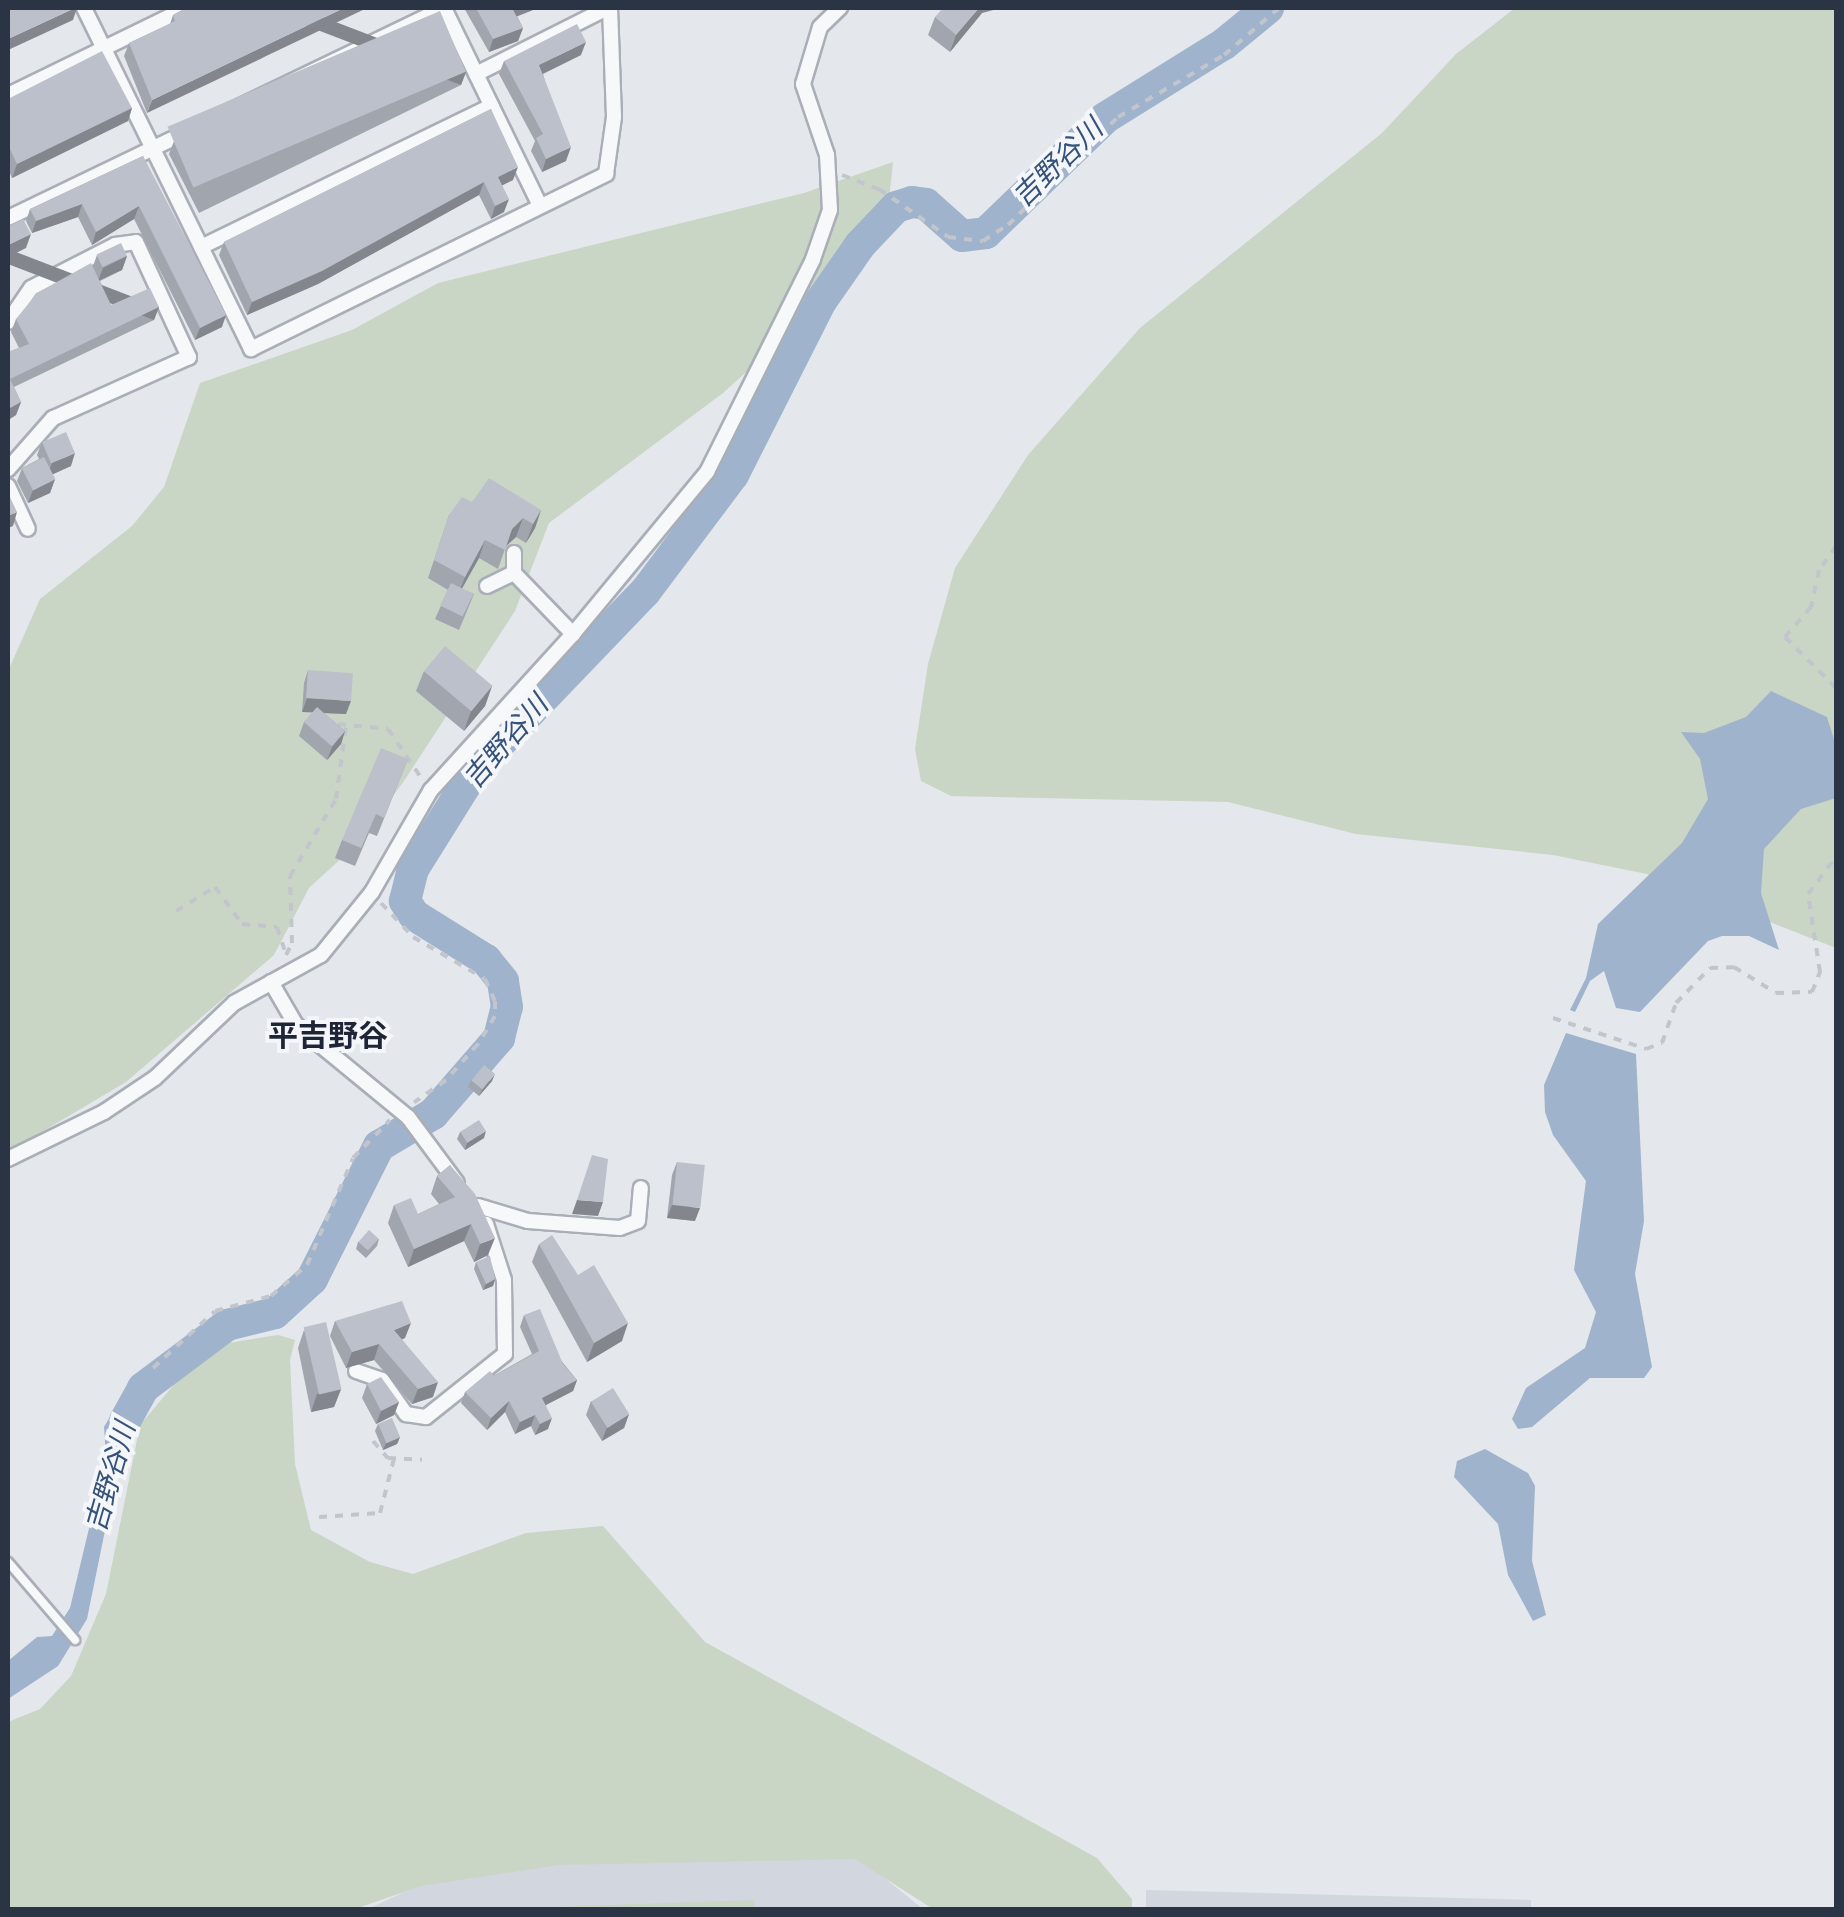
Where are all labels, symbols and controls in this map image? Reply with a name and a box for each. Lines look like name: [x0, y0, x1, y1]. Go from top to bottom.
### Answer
water label: 吉野谷川: [1006, 112, 1110, 214]
water label: 吉野谷川: [457, 689, 555, 795]
district label: 平吉野谷: [268, 1018, 388, 1054]
water label: 吉野谷川: [79, 1419, 143, 1535]

